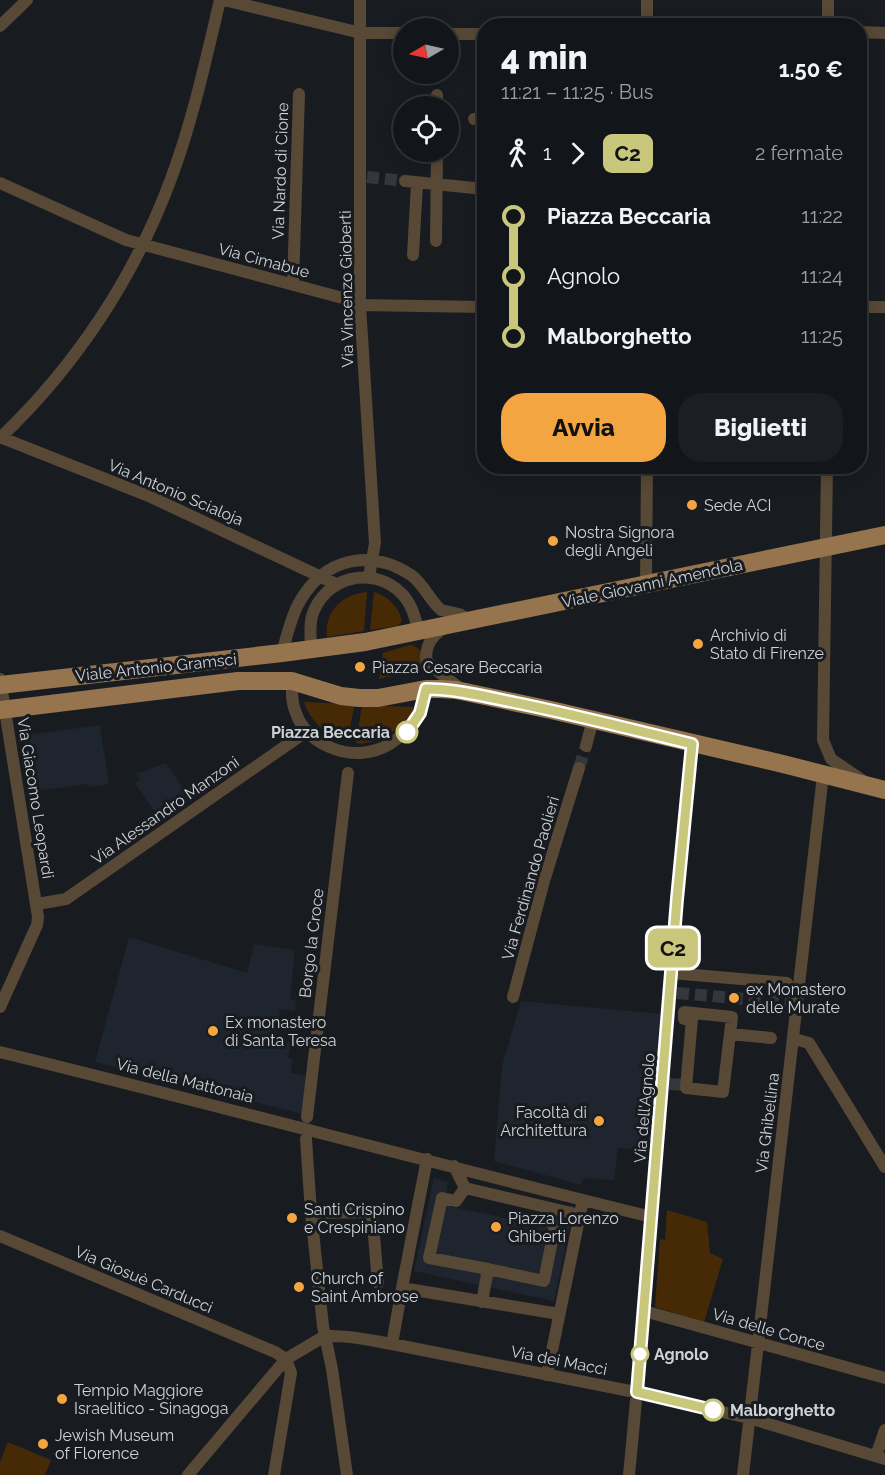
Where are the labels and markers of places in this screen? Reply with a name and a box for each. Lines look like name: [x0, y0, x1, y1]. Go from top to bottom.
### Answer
place label: Sede ACI: [704, 496, 771, 515]
marker: Sede ACI: [685, 498, 699, 512]
place label: Nostra Signora degli Angeli: [565, 523, 674, 560]
marker: Nostra Signora degli Angeli: [546, 534, 560, 548]
place label: Archivio di Stato di Firenze: [710, 626, 824, 663]
marker: Archivio di Stato di Firenze: [691, 637, 705, 651]
place label: Piazza Cesare Beccaria: [372, 658, 542, 677]
marker: Piazza Cesare Beccaria: [353, 660, 367, 674]
marker: Piazza Beccaria: [396, 721, 418, 743]
place label: Piazza Beccaria: [271, 723, 390, 742]
place label: ex Monastero delle Murate: [746, 980, 846, 1017]
marker: ex Monastero delle Murate: [727, 991, 741, 1005]
place label: Ex monastero di Santa Teresa: [225, 1013, 336, 1050]
marker: Ex monastero di Santa Teresa: [206, 1024, 220, 1038]
place label: Facoltà di Architettura: [500, 1103, 587, 1140]
marker: Facoltà di Architettura: [592, 1114, 606, 1128]
place label: Santi Crispino e Crespiniano: [304, 1200, 405, 1237]
place label: Piazza Lorenzo Ghiberti: [508, 1209, 619, 1246]
marker: Santi Crispino e Crespiniano: [285, 1211, 299, 1225]
marker: Piazza Lorenzo Ghiberti: [489, 1220, 503, 1234]
place label: Church of Saint Ambrose: [311, 1269, 419, 1306]
marker: Church of Saint Ambrose: [292, 1280, 306, 1294]
marker: Agnolo: [631, 1345, 649, 1363]
place label: Agnolo: [654, 1345, 709, 1364]
place label: Tempio Maggiore Israelitico - Sinagoga: [74, 1381, 228, 1418]
marker: Tempio Maggiore Israelitico - Sinagoga: [55, 1392, 69, 1406]
marker: Malborghetto: [702, 1399, 724, 1421]
place label: Malborghetto: [730, 1401, 835, 1420]
place label: Jewish Museum of Florence: [55, 1426, 174, 1463]
marker: Jewish Museum of Florence: [36, 1437, 50, 1451]

